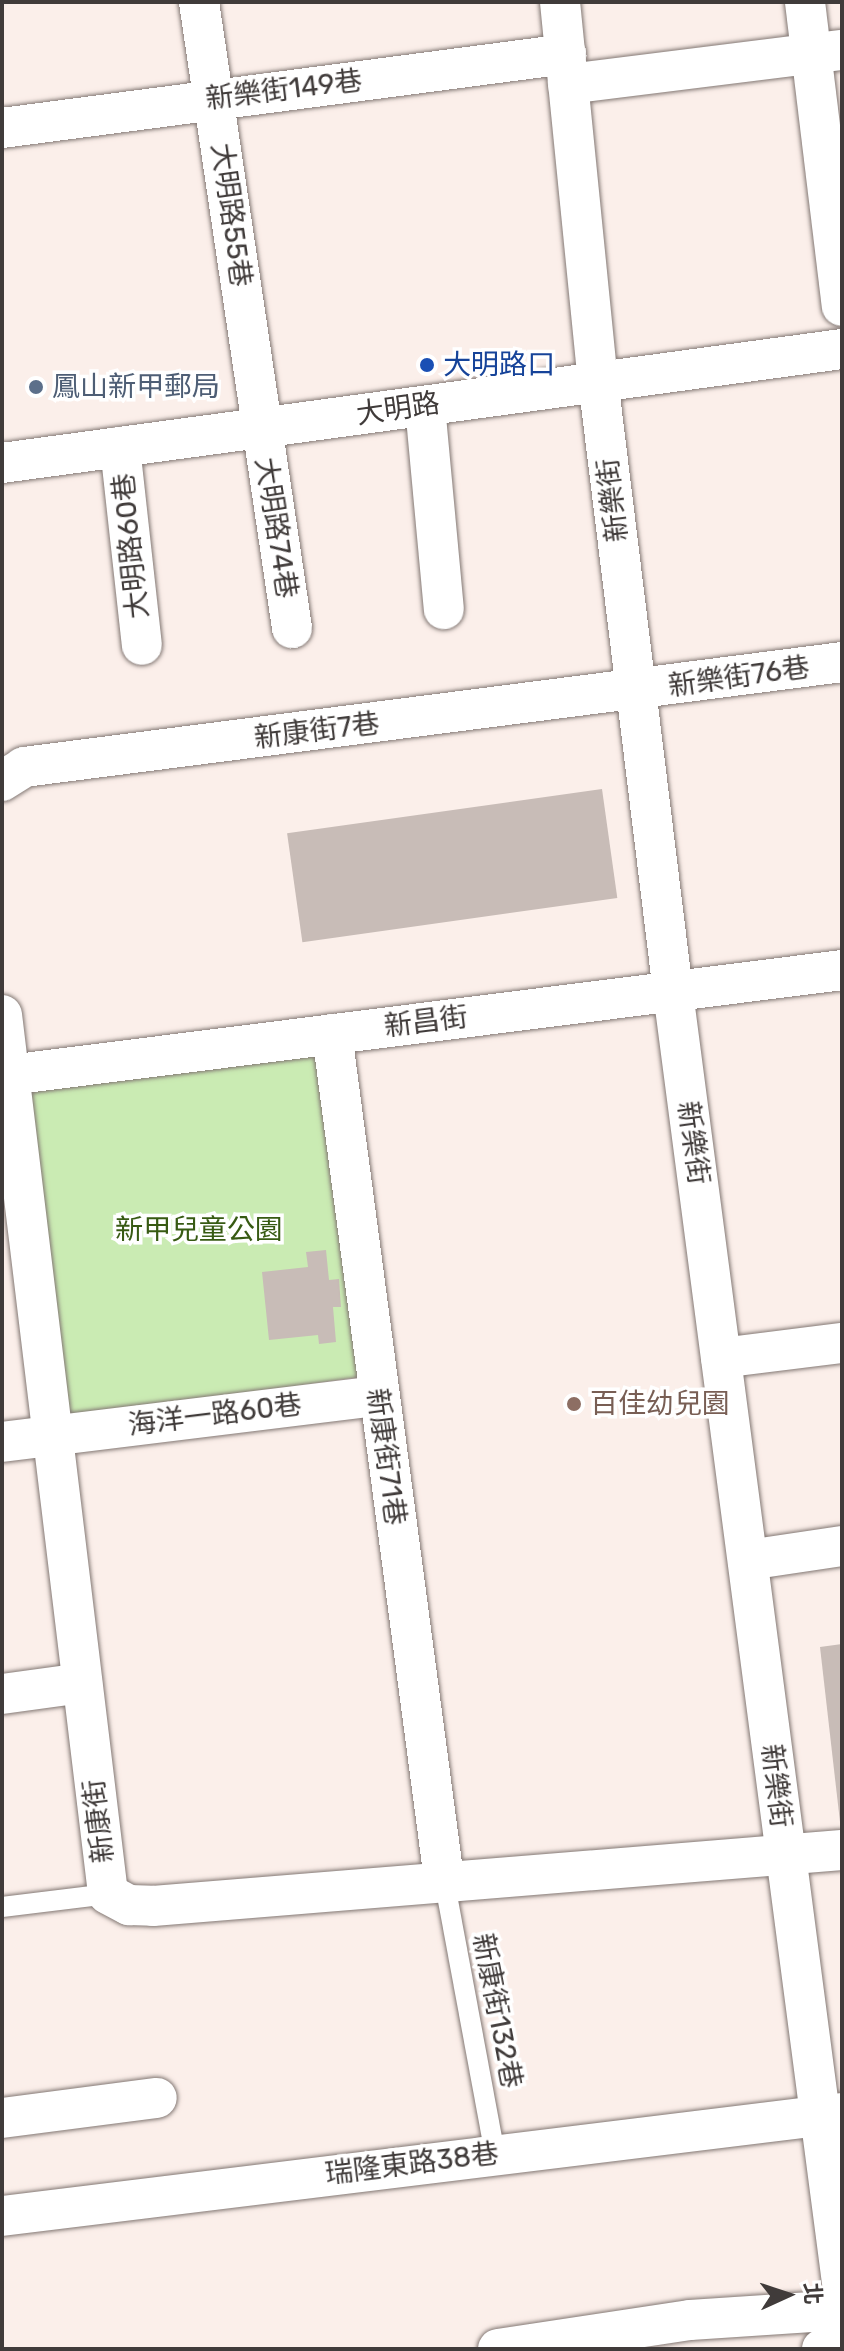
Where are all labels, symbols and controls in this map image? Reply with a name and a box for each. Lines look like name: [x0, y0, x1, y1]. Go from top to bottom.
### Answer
street label: 新樂街149巷: [204, 64, 364, 116]
street label: 大明路55巷: [204, 141, 258, 289]
place label: 大明路口: [443, 348, 555, 382]
marker: 大明路口: [418, 356, 436, 374]
place label: 鳳山新甲郵局: [52, 370, 220, 404]
marker: 鳳山新甲郵局: [27, 378, 45, 396]
street label: 大明路: [354, 387, 442, 431]
street label: 大明路74巷: [248, 455, 304, 601]
street label: 新樂街: [591, 456, 635, 544]
street label: 大明路60巷: [107, 471, 155, 621]
street label: 新樂街76巷: [666, 650, 812, 704]
street label: 新康街7巷: [252, 707, 382, 755]
street label: 新昌街: [382, 1000, 470, 1044]
street label: 新樂街: [671, 1099, 715, 1187]
park label: 新甲兒童公園: [115, 1213, 283, 1247]
street label: 新康街71巷: [360, 1386, 412, 1528]
place label: 百佳幼兒園: [590, 1387, 730, 1421]
street label: 海洋一路60巷: [126, 1388, 304, 1442]
marker: 百佳幼兒園: [565, 1395, 583, 1413]
street label: 新樂街: [754, 1742, 798, 1830]
street label: 新康街: [77, 1777, 121, 1865]
street label: 新康街132巷: [466, 1931, 528, 2091]
street label: 瑞隆東路38巷: [323, 2137, 501, 2191]
north arrow: [748, 2255, 828, 2335]
text: 北: [798, 2282, 827, 2305]

